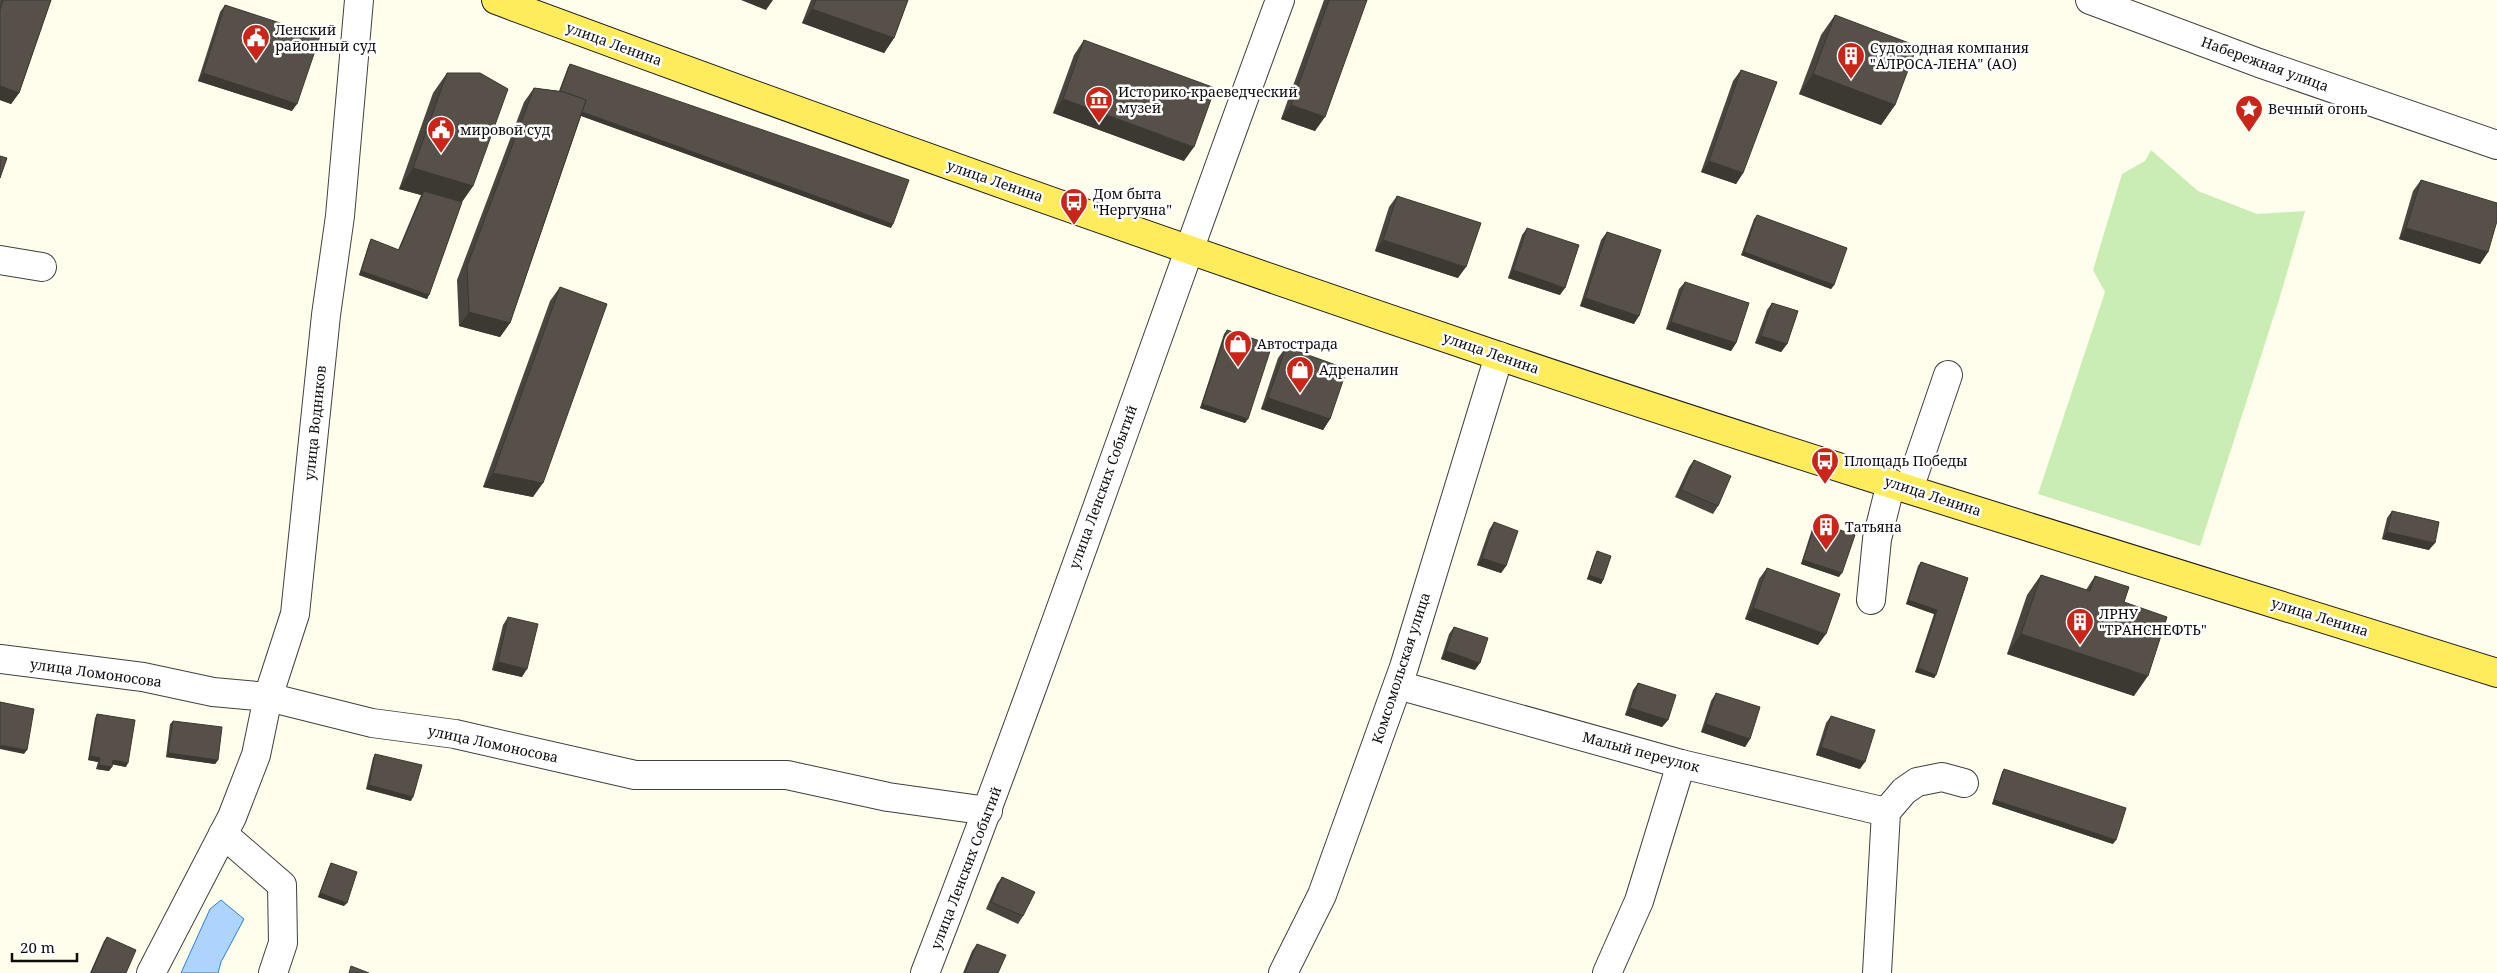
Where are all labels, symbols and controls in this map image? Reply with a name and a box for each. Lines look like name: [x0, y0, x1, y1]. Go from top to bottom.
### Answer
street label: улица Ленина: [564, 17, 665, 70]
place label: Ленский районный суд: [275, 20, 377, 55]
public building icon: Ленский районный суд: [241, 23, 271, 62]
street label: Набережная улица: [2199, 32, 2332, 95]
place label: Судоходная компания "АЛРОСА-ЛЕНА" (АО): [1870, 38, 2029, 73]
building icon: Судоходная компания "АЛРОСА-ЛЕНА" (АО): [1836, 41, 1866, 80]
place label: Историко-краеведческий музей: [1118, 82, 1298, 117]
museum icon: Историко-краеведческий музей: [1084, 85, 1114, 124]
place icon: Вечный огонь: [2234, 94, 2264, 133]
place label: Вечный огонь: [2268, 99, 2368, 118]
public building icon: мировой суд: [426, 115, 456, 154]
place label: мировой суд: [460, 120, 551, 139]
street label: улица Ленина: [944, 155, 1046, 206]
place label: Дом быта "Нергуяна": [1093, 184, 1172, 219]
bus stop icon: Дом быта "Нергуяна": [1059, 187, 1089, 226]
street label: улица Ленина: [1440, 327, 1542, 378]
shop icon: Автострада: [1223, 329, 1253, 368]
place label: Автострада: [1257, 334, 1338, 353]
shop icon: Адреналин: [1285, 355, 1315, 394]
place label: Адреналин: [1319, 360, 1399, 379]
street label: улица Водников: [299, 364, 330, 481]
street label: улица Ленских Событий: [1064, 402, 1141, 571]
bus stop icon: Площадь Победы: [1810, 446, 1840, 485]
place label: Площадь Победы: [1844, 451, 1968, 470]
street label: улица Ленина: [1882, 471, 1984, 520]
building icon: Татьяна: [1811, 512, 1841, 551]
place label: Татьяна: [1845, 517, 1902, 536]
street label: Комсомольская улица: [1367, 590, 1434, 746]
street label: улица Ленина: [2269, 593, 2371, 640]
place label: ЛРНУ "ТРАНСНЕФТЬ": [2099, 604, 2207, 639]
building icon: ЛРНУ "ТРАНСНЕФТЬ": [2065, 607, 2095, 646]
street label: улица Ломоносова: [29, 654, 163, 691]
street label: улица Ломоносова: [426, 720, 560, 767]
street label: Малый переулок: [1580, 727, 1703, 776]
street label: улица Ленских Событий: [926, 784, 1005, 952]
scale bar: [12, 930, 78, 962]
text: 20 m: [20, 937, 55, 957]

